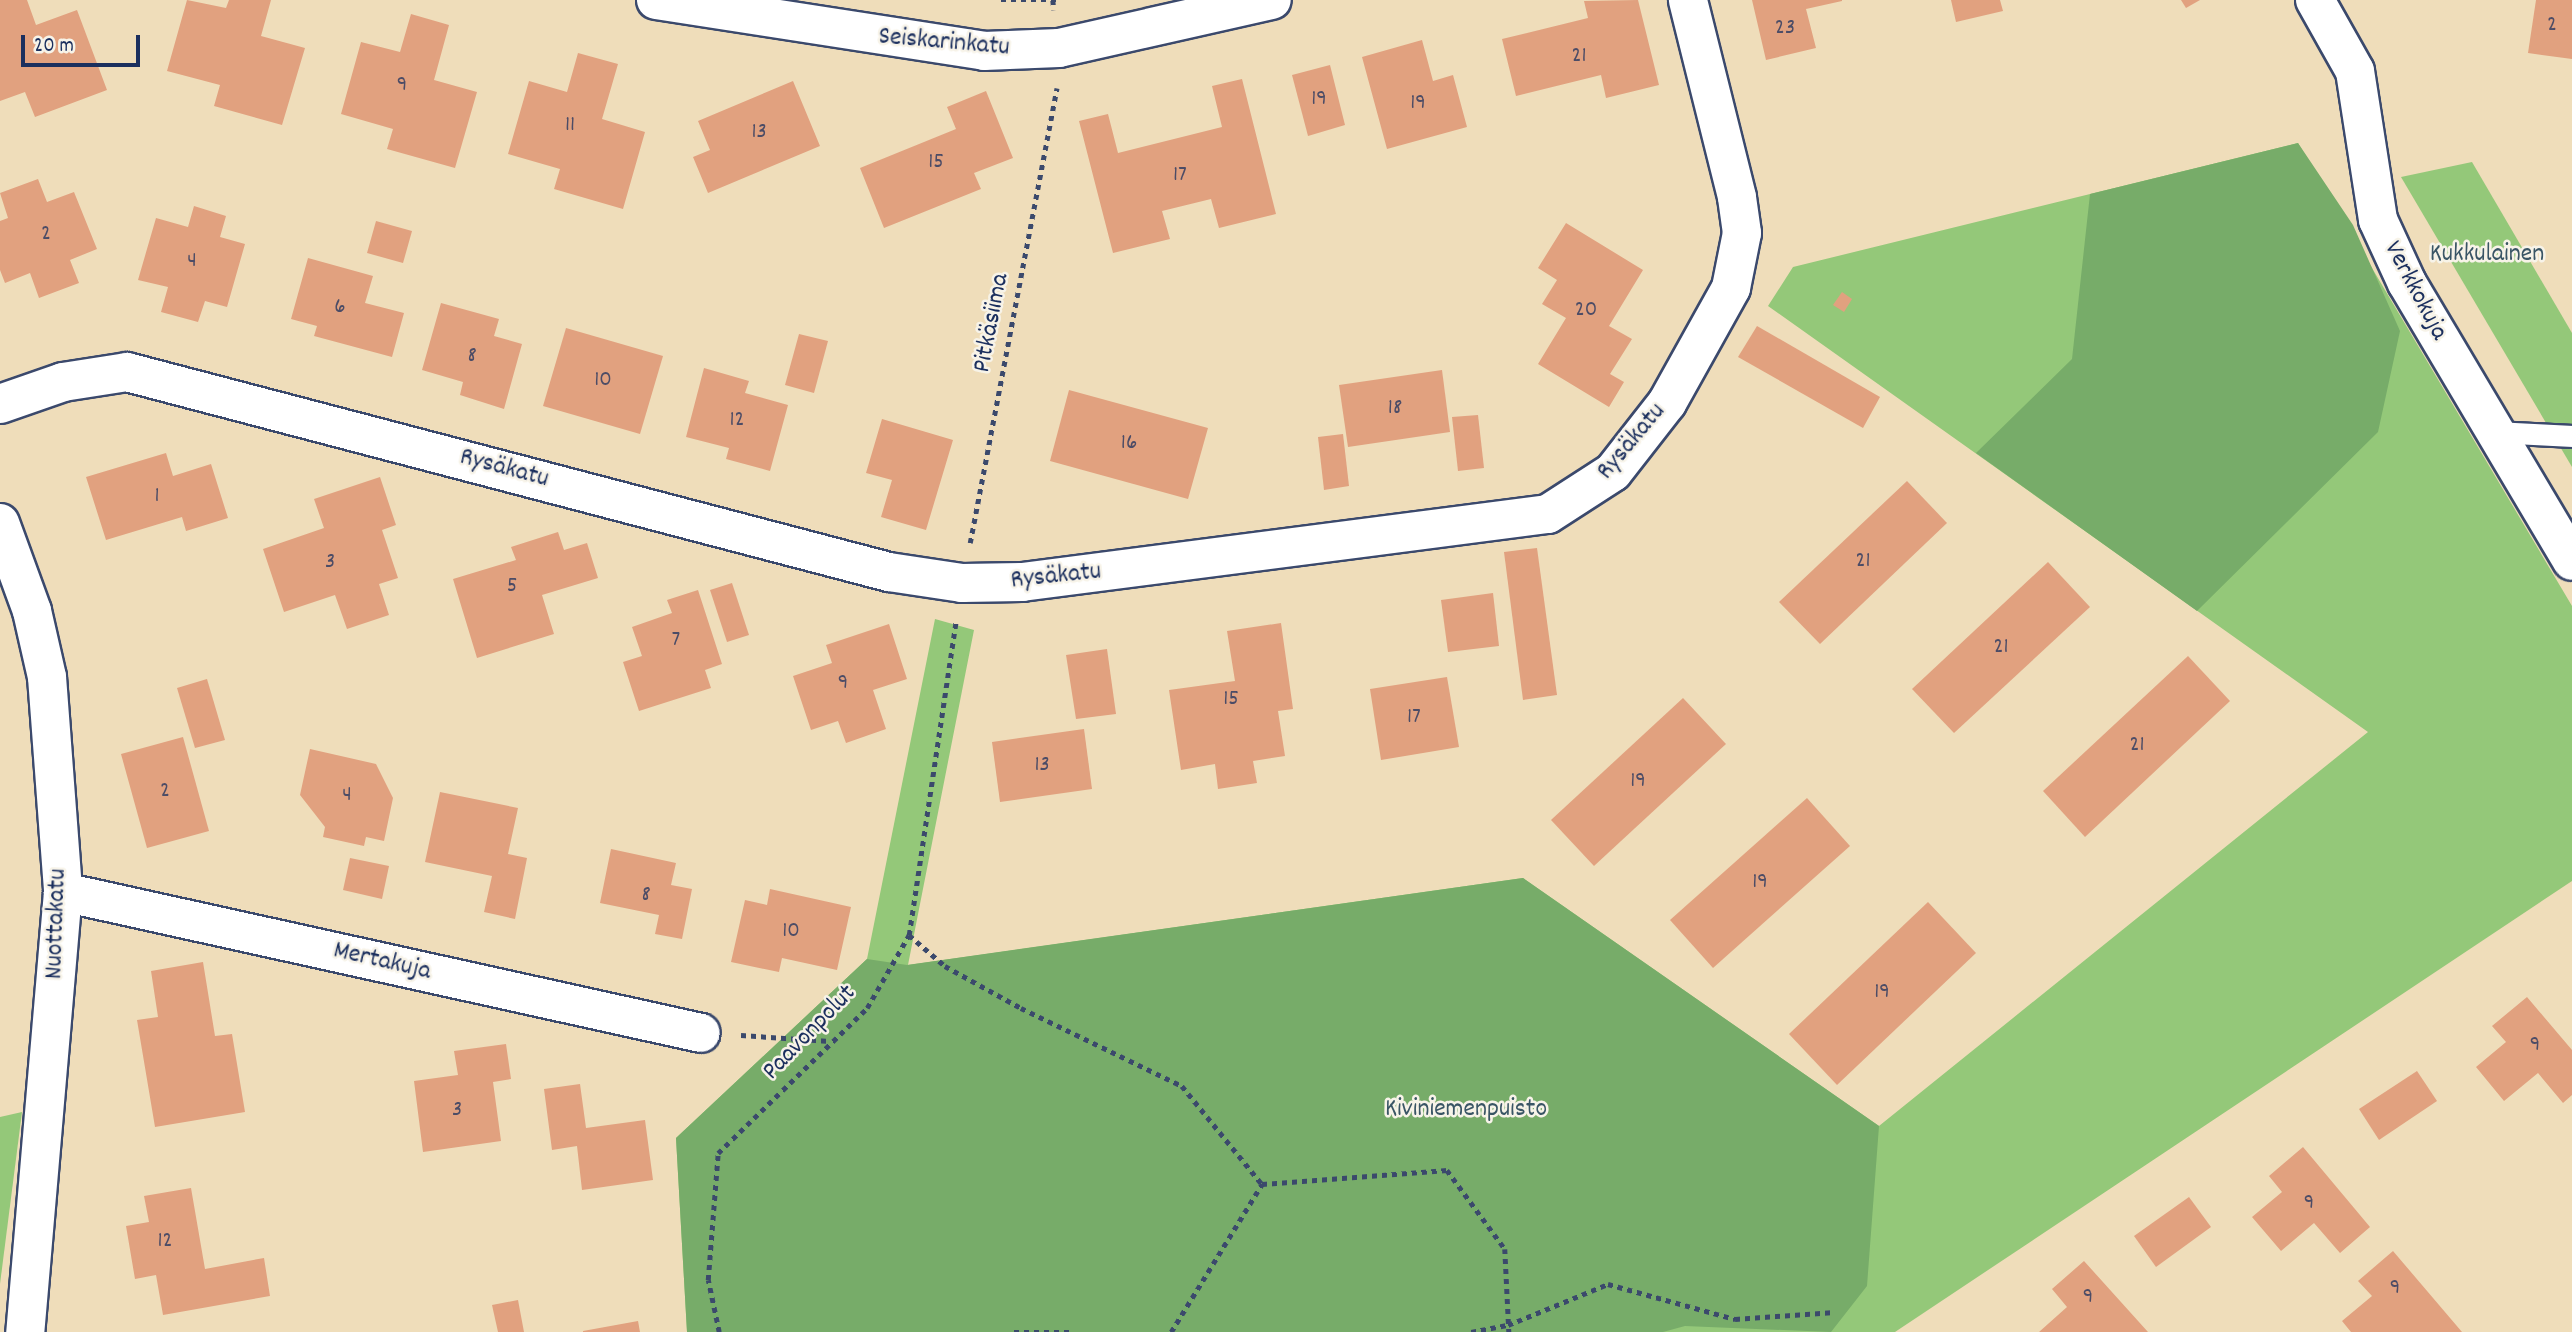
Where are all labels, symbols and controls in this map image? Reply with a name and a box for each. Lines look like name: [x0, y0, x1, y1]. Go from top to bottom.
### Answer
house number: 2: [2547, 12, 2557, 40]
house number: 23: [1775, 15, 1795, 43]
scale bar: [24, 21, 144, 65]
street label: Seiskarinkatu: [877, 22, 1011, 64]
text: 20 m: [34, 32, 74, 62]
house number: 21: [1571, 43, 1587, 71]
house number: 9: [397, 72, 407, 100]
house number: 19: [1311, 86, 1327, 114]
house number: 19: [1410, 90, 1426, 118]
house number: 11: [565, 112, 575, 140]
house number: 13: [751, 119, 767, 147]
house number: 15: [928, 149, 944, 177]
house number: 17: [1173, 162, 1187, 190]
house number: 2: [41, 221, 51, 249]
street label: Verkkokuja: [2376, 236, 2454, 346]
park label: Kukkulainen: [2430, 239, 2544, 271]
house number: 4: [187, 248, 197, 276]
street label: Pitkäsiima: [967, 271, 1017, 375]
house number: 6: [334, 294, 346, 322]
house number: 20: [1575, 297, 1597, 325]
house number: 8: [467, 343, 477, 371]
house number: 10: [594, 367, 612, 395]
house number: 18: [1388, 395, 1402, 423]
street label: Rysäkatu: [1591, 397, 1673, 487]
house number: 12: [729, 407, 745, 435]
house number: 16: [1121, 430, 1137, 458]
street label: Rysäkatu: [456, 442, 552, 496]
house number: 1: [154, 483, 160, 511]
house number: 21: [1855, 548, 1871, 576]
house number: 3: [325, 549, 335, 577]
street label: Rysäkatu: [1009, 557, 1103, 597]
house number: 5: [507, 573, 517, 601]
house number: 7: [672, 627, 680, 655]
house number: 21: [1993, 634, 2009, 662]
house number: 9: [838, 670, 848, 698]
house number: 15: [1223, 686, 1239, 714]
house number: 17: [1407, 704, 1421, 732]
house number: 21: [2129, 732, 2145, 760]
house number: 13: [1034, 752, 1050, 780]
house number: 19: [1630, 768, 1646, 796]
house number: 2: [160, 778, 170, 806]
house number: 4: [342, 782, 352, 810]
street label: Nuottakatu: [39, 868, 75, 980]
house number: 19: [1752, 869, 1768, 897]
house number: 8: [641, 882, 651, 910]
house number: 10: [782, 918, 800, 946]
street label: Mertakuja: [330, 936, 434, 988]
street label: Paavonpolut: [757, 979, 863, 1087]
house number: 19: [1874, 979, 1890, 1007]
house number: 9: [2530, 1032, 2540, 1060]
park label: Kiviniemenpuisto: [1385, 1094, 1547, 1126]
house number: 3: [452, 1097, 462, 1125]
house number: 9: [2304, 1190, 2314, 1218]
house number: 12: [157, 1228, 173, 1256]
house number: 9: [2390, 1275, 2400, 1303]
house number: 9: [2083, 1284, 2093, 1312]

